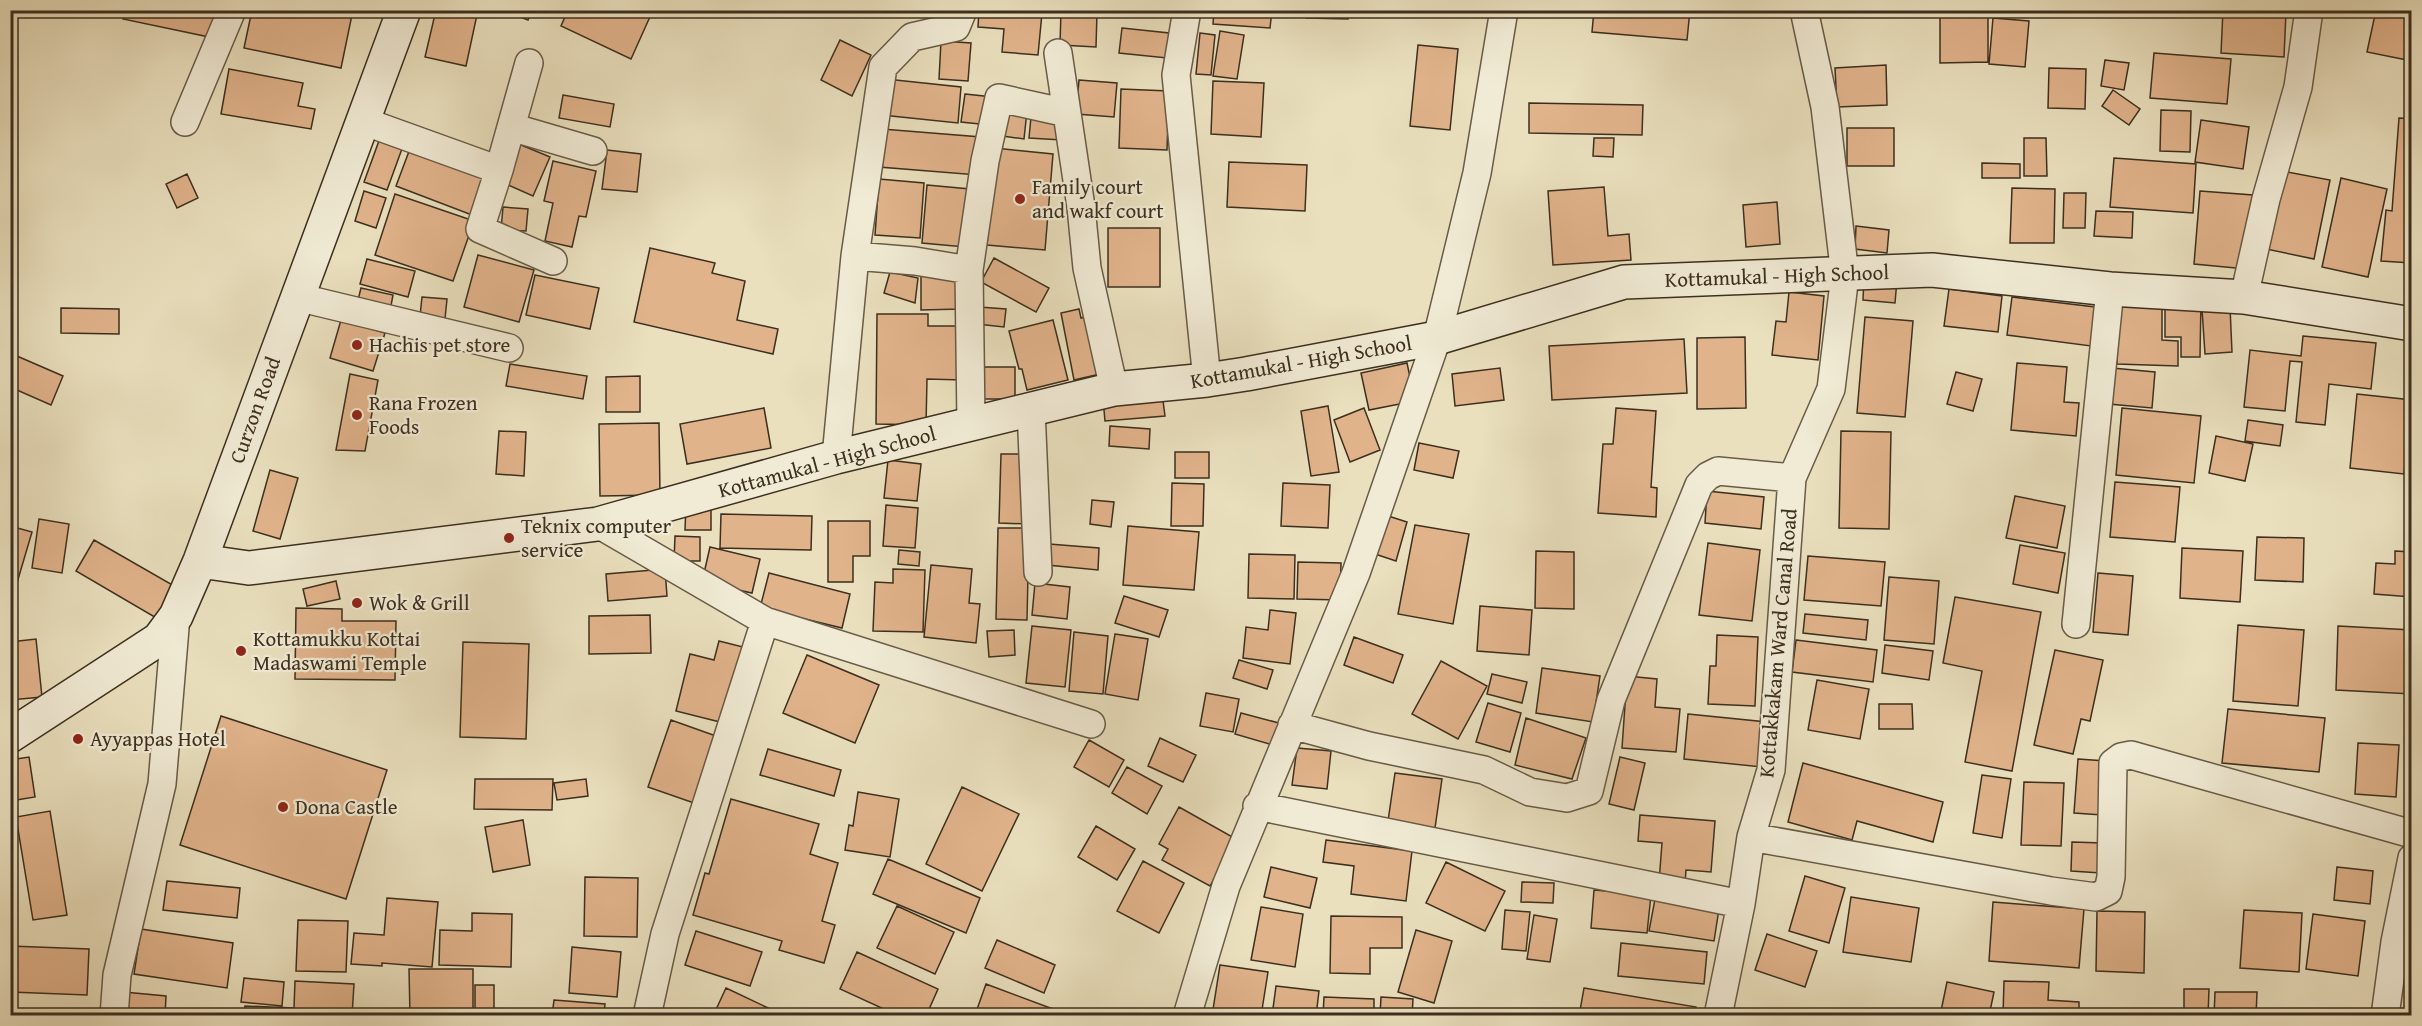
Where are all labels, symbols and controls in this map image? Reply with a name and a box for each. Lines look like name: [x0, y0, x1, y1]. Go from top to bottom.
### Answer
place label: Family court and wakf court: [1032, 171, 1164, 226]
marker: Family court and wakf court: [1013, 192, 1027, 206]
street label: Kottamukal - High School: [1664, 256, 1890, 295]
street label: Kottamukal - High School: [1188, 327, 1414, 396]
place label: Hachis pet store: [369, 329, 511, 360]
marker: Hachis pet store: [350, 338, 364, 352]
street label: Curzon Road: [221, 351, 288, 468]
place label: Rana Frozen Foods: [369, 387, 478, 442]
marker: Rana Frozen Foods: [350, 408, 364, 422]
street label: Kottamukal - High School: [714, 417, 939, 506]
street label: Kottakkakam Ward Canal Road: [1750, 506, 1805, 779]
place label: Teknix computer service: [521, 510, 672, 565]
marker: Teknix computer service: [502, 531, 516, 545]
place label: Wok & Grill: [369, 587, 470, 618]
marker: Wok & Grill: [350, 596, 364, 610]
place label: Kottamukku Kottai Madaswami Temple: [253, 623, 427, 678]
marker: Kottamukku Kottai Madaswami Temple: [234, 644, 248, 658]
place label: Ayyappas Hotel: [90, 723, 226, 754]
marker: Ayyappas Hotel: [71, 732, 85, 746]
place label: Dona Castle: [295, 791, 398, 822]
marker: Dona Castle: [276, 800, 290, 814]

